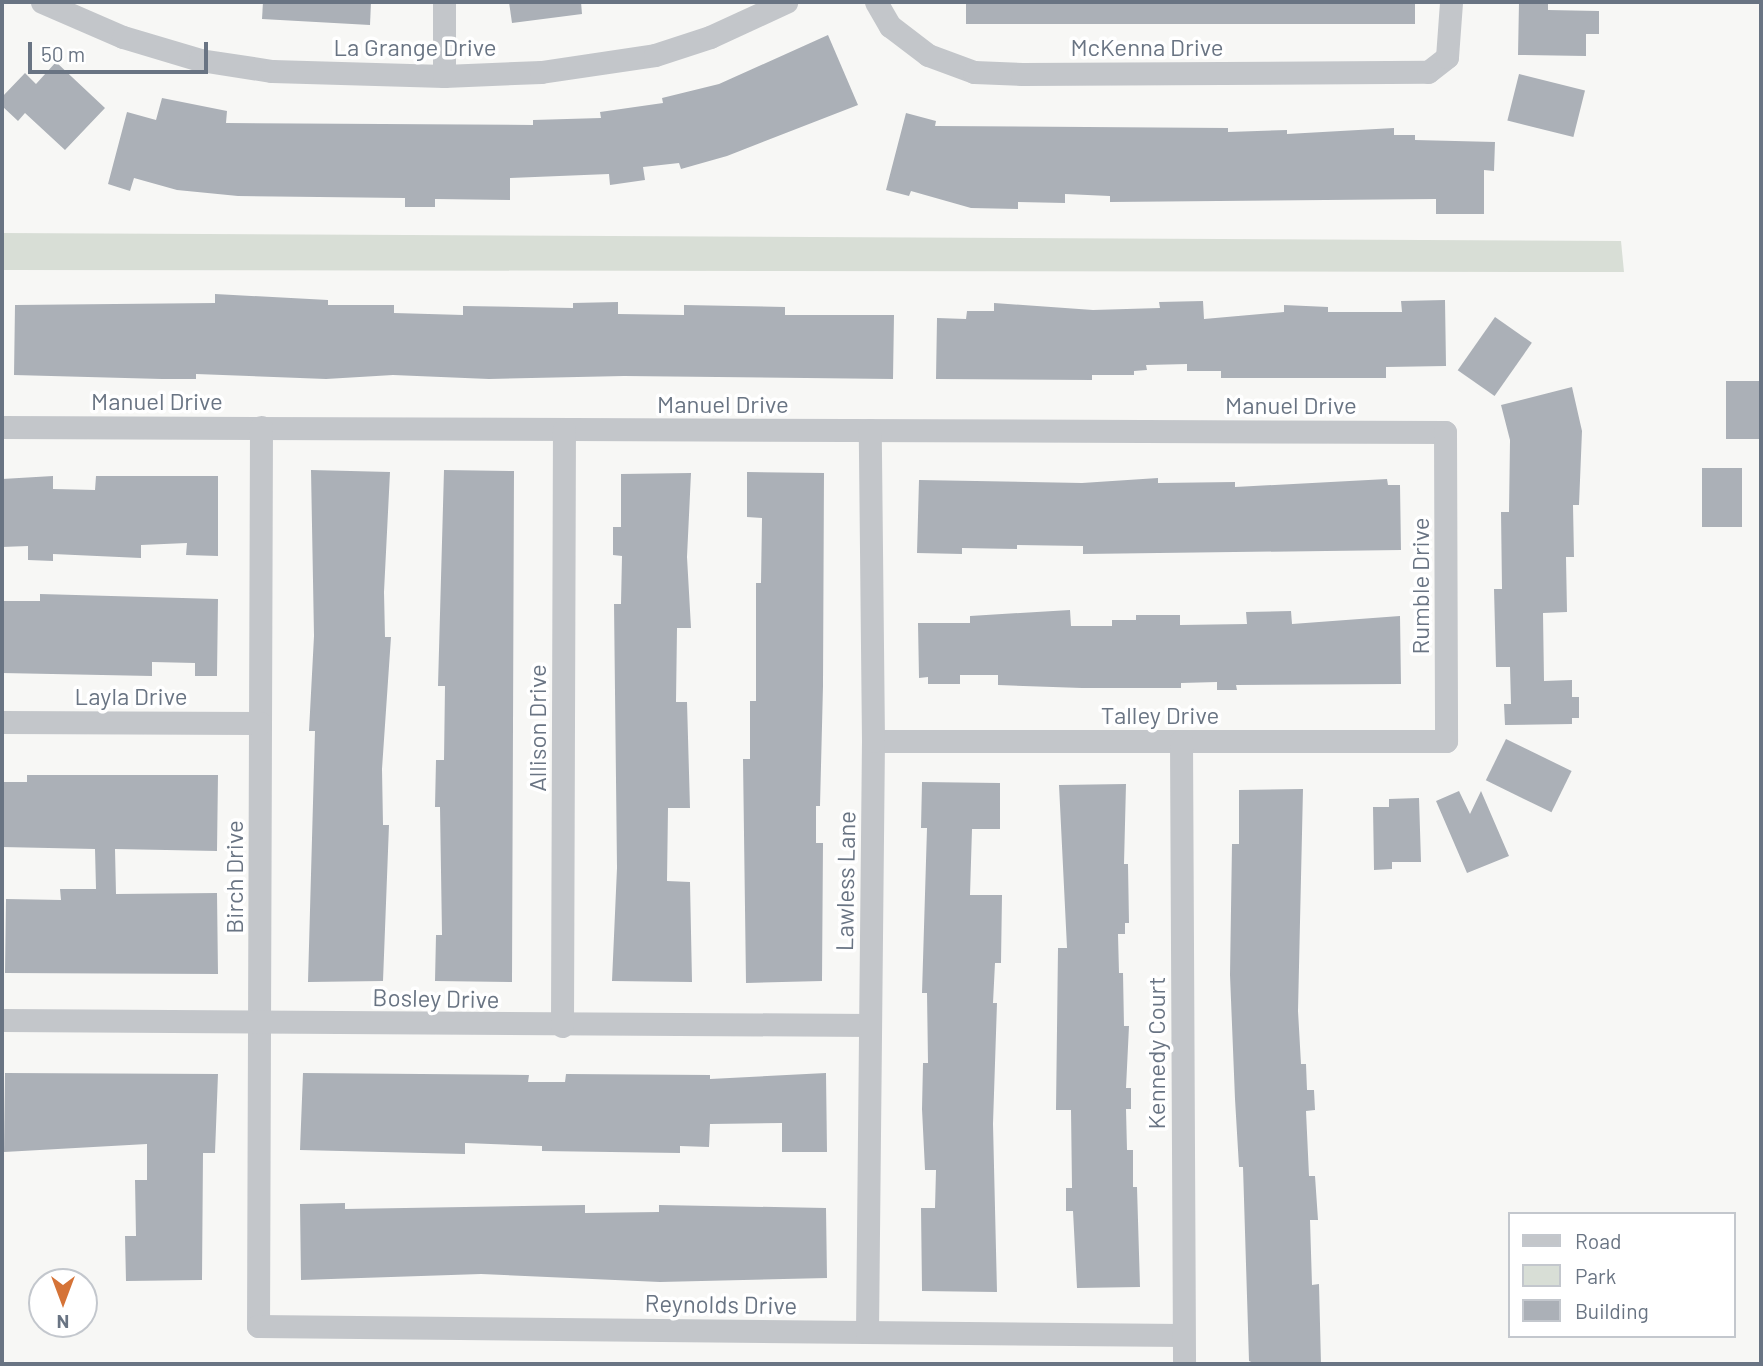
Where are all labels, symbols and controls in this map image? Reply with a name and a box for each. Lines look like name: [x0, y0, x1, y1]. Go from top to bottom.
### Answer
scale bar: [32, 28, 212, 72]
street label: La Grange Drive: [333, 33, 497, 61]
street label: McKenna Drive: [1070, 33, 1224, 61]
text: 50 m: [41, 41, 85, 66]
street label: Manuel Drive: [91, 387, 223, 415]
street label: Manuel Drive: [657, 390, 789, 418]
street label: Manuel Drive: [1225, 391, 1357, 419]
street label: Rumble Drive: [1406, 517, 1434, 655]
street label: Allison Drive: [523, 664, 551, 792]
street label: Layla Drive: [75, 682, 187, 710]
street label: Talley Drive: [1101, 701, 1219, 729]
street label: Lawless Lane: [829, 811, 861, 951]
street label: Birch Drive: [220, 820, 248, 934]
street label: Kennedy Court: [1142, 977, 1170, 1129]
street label: Bosley Drive: [372, 982, 500, 1014]
legend: [1508, 1212, 1735, 1338]
text: Road: [1575, 1228, 1621, 1253]
text: Park: [1575, 1263, 1616, 1288]
north arrow: [28, 1268, 98, 1338]
street label: Reynolds Drive: [645, 1288, 797, 1320]
text: Building: [1575, 1298, 1649, 1323]
text: N: [57, 1311, 69, 1334]

